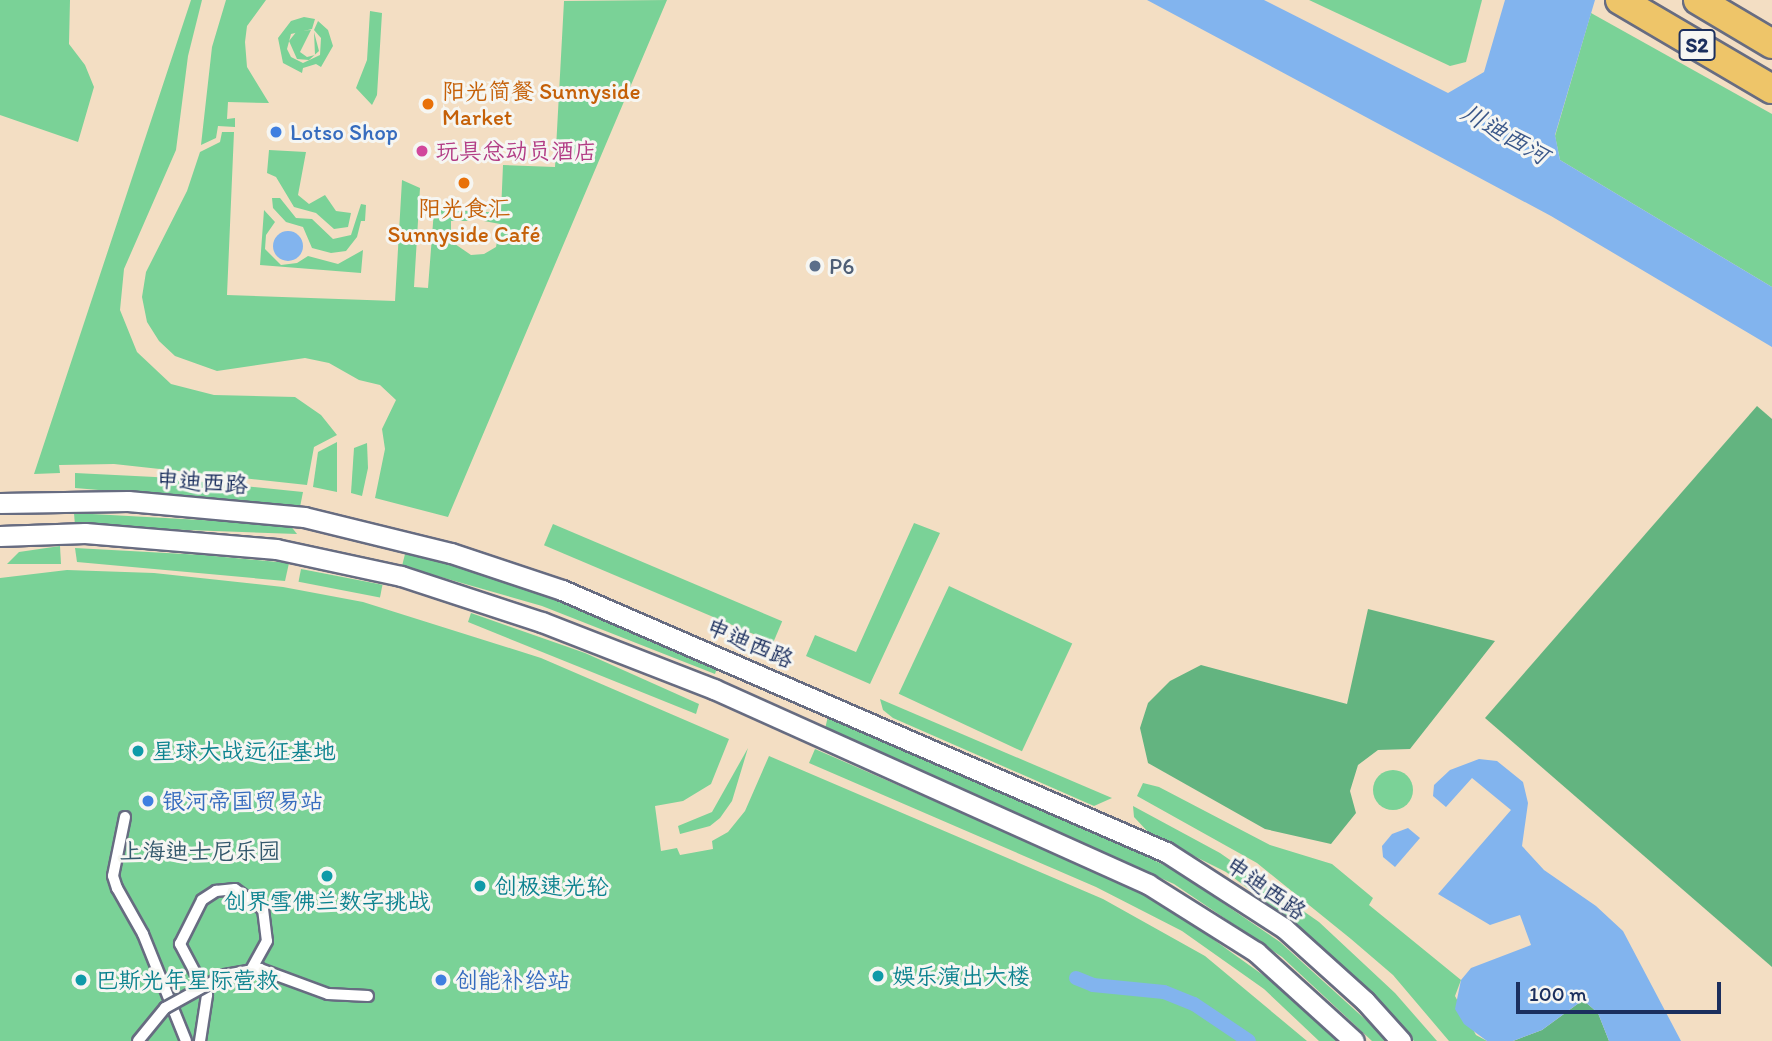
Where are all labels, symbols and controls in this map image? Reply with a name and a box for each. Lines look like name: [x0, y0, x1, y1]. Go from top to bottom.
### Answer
road number: S2: [1678, 28, 1716, 62]
place label: 阳光简餐 Sunnyside Market: [442, 77, 640, 131]
marker: 阳光简餐 Sunnyside Market: [420, 96, 436, 112]
water label: 川迪西河: [1456, 98, 1554, 170]
place label: Lotso Shop: [290, 118, 397, 146]
marker: Lotso Shop: [268, 124, 284, 140]
place label: 玩具总动员酒店: [436, 137, 597, 165]
marker: 玩具总动员酒店: [414, 143, 430, 159]
marker: 阳光食汇 Sunnyside Café: [456, 175, 472, 191]
place label: 阳光食汇 Sunnyside Café: [388, 194, 540, 248]
place label: P6: [829, 252, 854, 280]
marker: P6: [807, 258, 823, 274]
street label: 申迪西路: [155, 465, 249, 499]
street label: 申迪西路: [702, 612, 798, 674]
place label: 星球大战远征基地: [152, 737, 336, 765]
marker: 星球大战远征基地: [130, 743, 146, 759]
place label: 银河帝国贸易站: [162, 787, 323, 815]
marker: 银河帝国贸易站: [140, 793, 156, 809]
park label: 上海迪士尼乐园: [120, 837, 280, 865]
street label: 申迪西路: [1220, 850, 1312, 926]
marker: 创界雪佛兰数字挑战: [319, 868, 335, 884]
place label: 创极速光轮: [494, 872, 609, 900]
marker: 创极速光轮: [472, 878, 488, 894]
place label: 创界雪佛兰数字挑战: [224, 887, 430, 915]
place label: 娱乐演出大楼: [892, 962, 1030, 990]
place label: 巴斯光年星际营救: [95, 966, 279, 994]
place label: 创能补给站: [455, 966, 570, 994]
marker: 娱乐演出大楼: [870, 968, 886, 984]
scale bar: [1520, 968, 1725, 1012]
marker: 巴斯光年星际营救: [73, 972, 89, 988]
marker: 创能补给站: [433, 972, 449, 988]
text: 100 m: [1529, 981, 1587, 1006]

